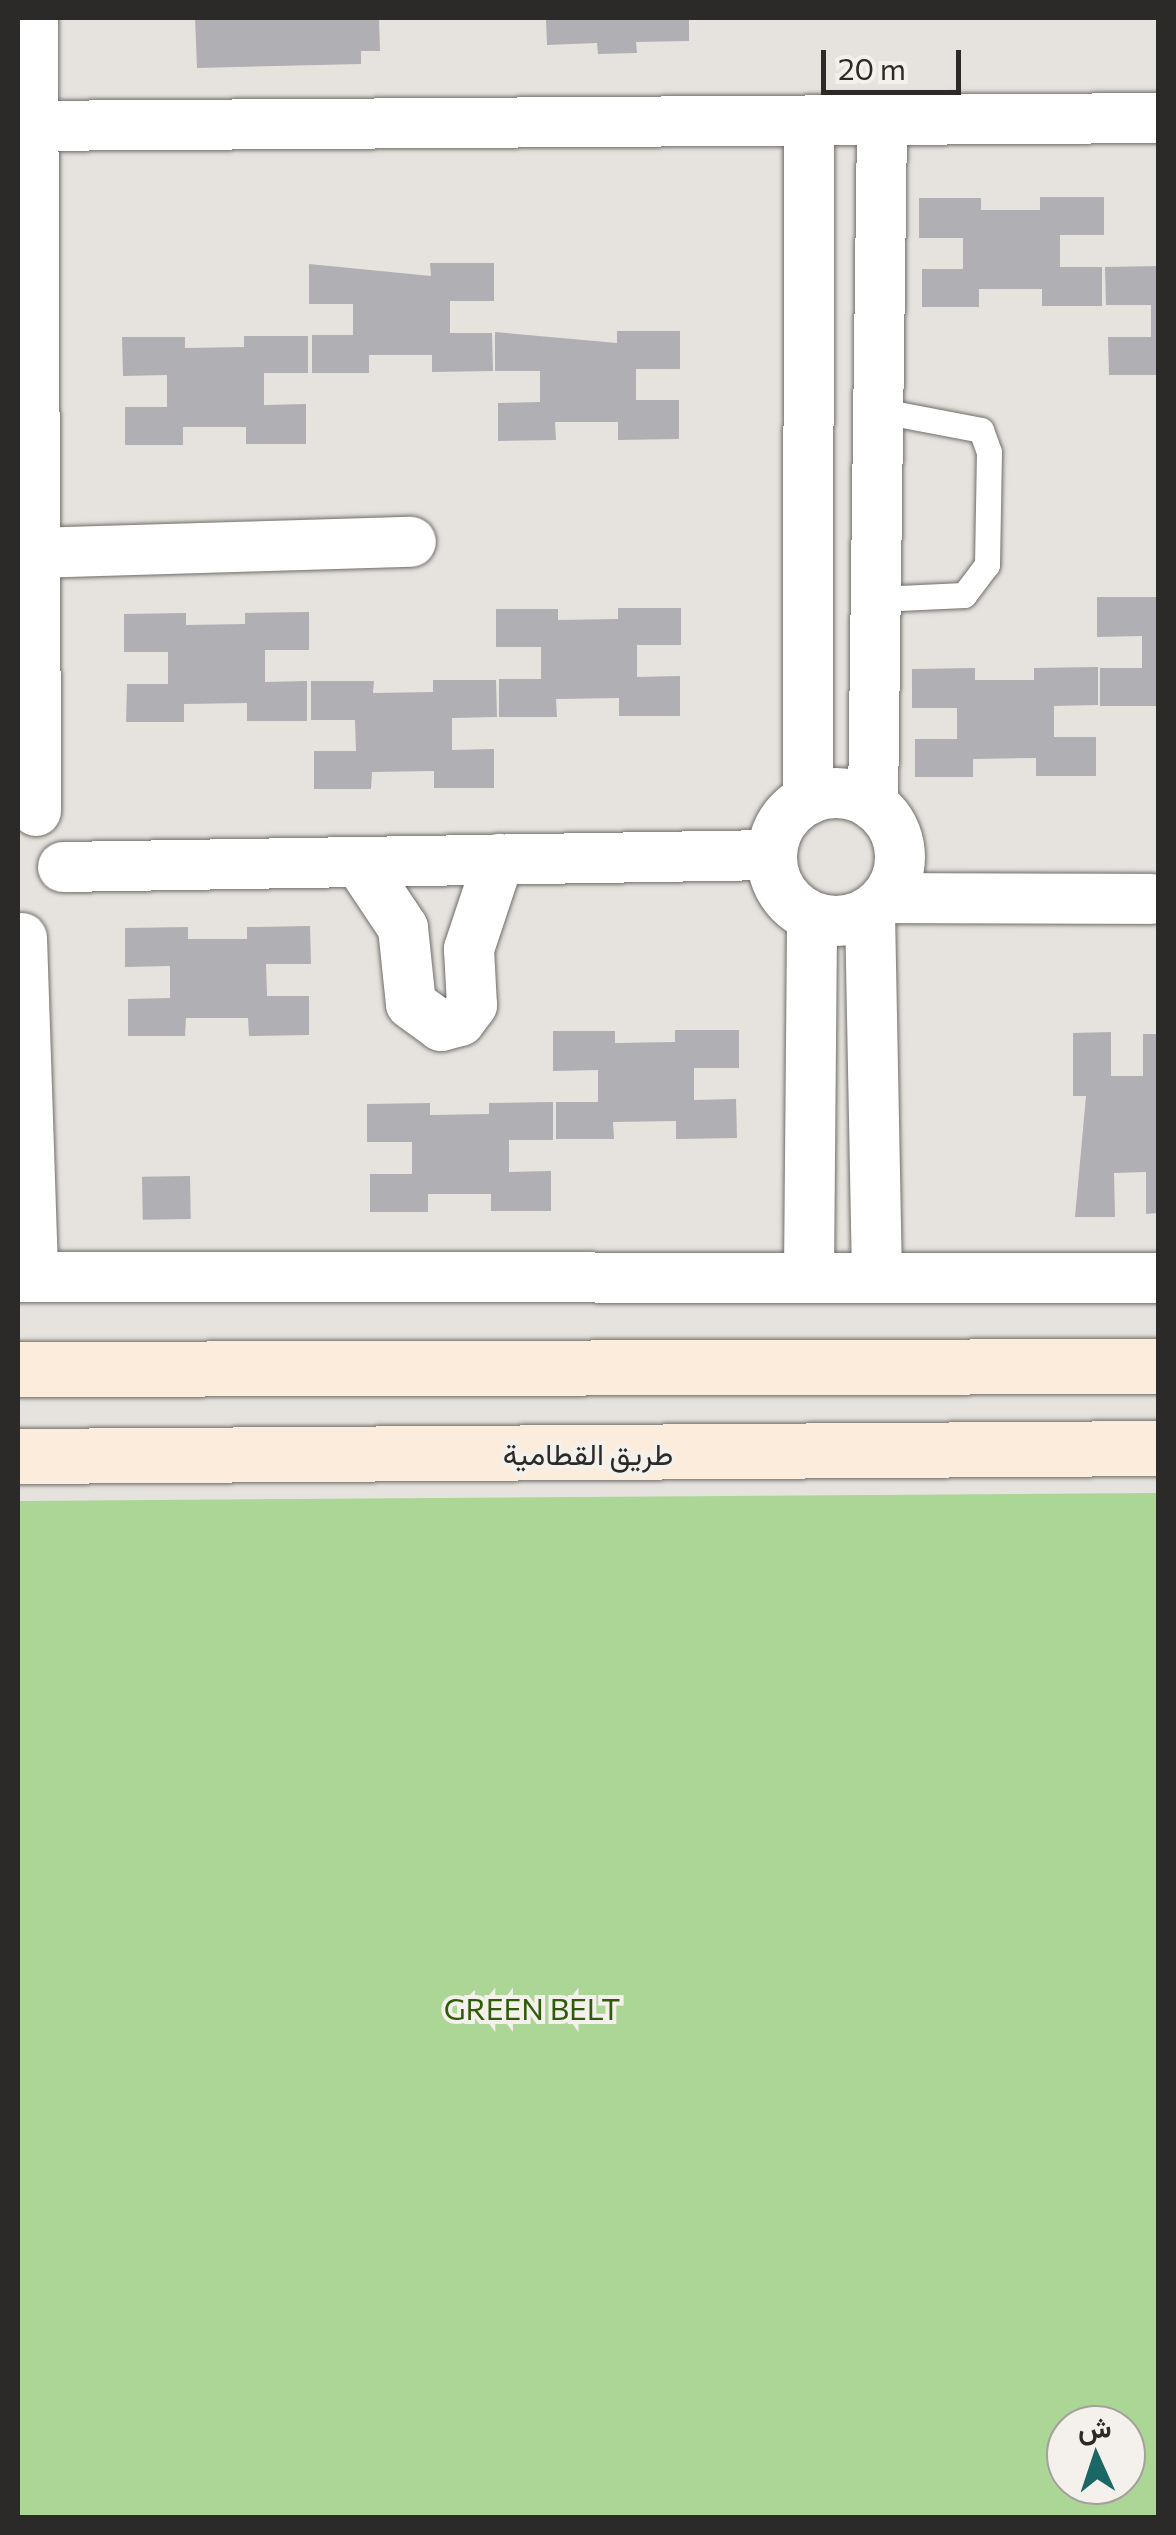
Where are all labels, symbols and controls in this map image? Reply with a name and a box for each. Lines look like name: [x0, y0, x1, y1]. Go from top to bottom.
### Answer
scale bar: [826, 30, 966, 92]
text: 20 m: [838, 49, 906, 86]
street label: طريق القطامية: [503, 1435, 673, 1471]
park label: GREEN BELT: [444, 1990, 620, 2026]
north arrow: [1046, 2405, 1146, 2505]
text: ش: [1077, 2409, 1112, 2445]

